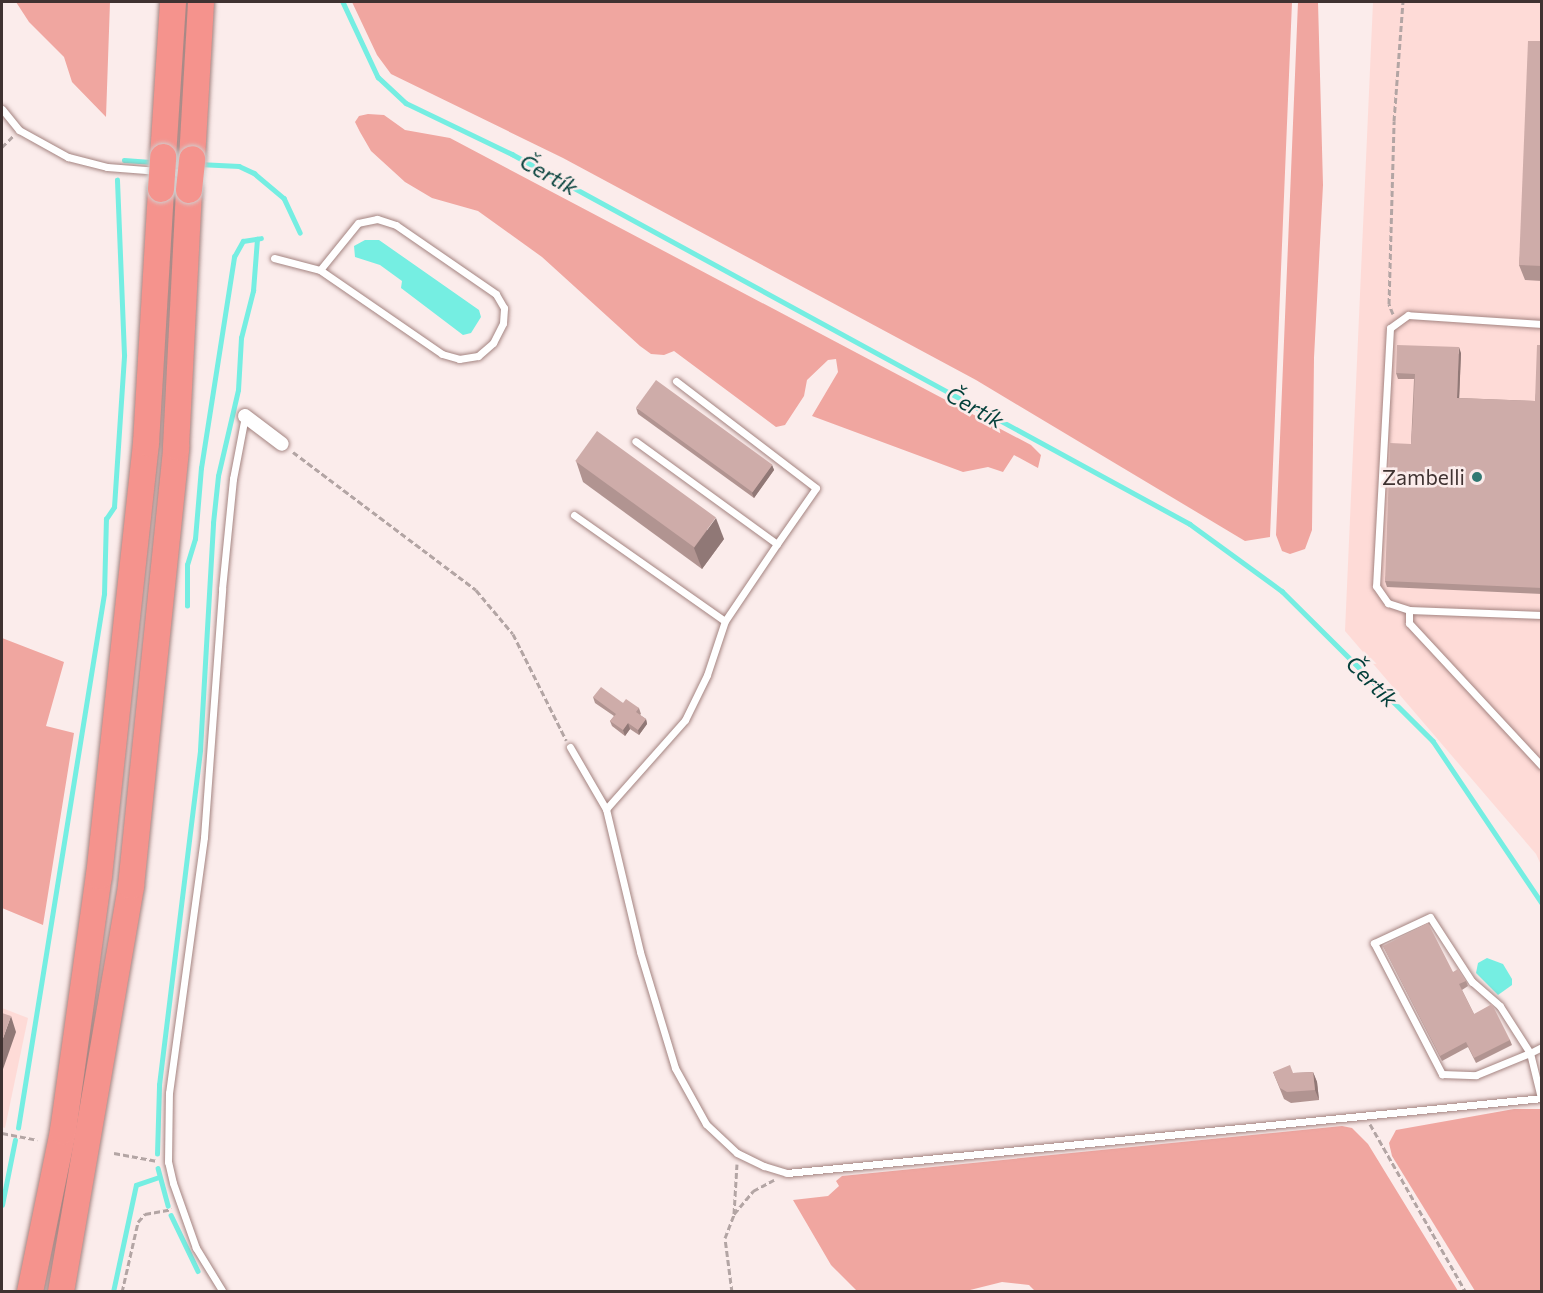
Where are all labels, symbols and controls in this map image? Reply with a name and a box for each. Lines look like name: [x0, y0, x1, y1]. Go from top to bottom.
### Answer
water label: Čertík: [515, 147, 583, 201]
water label: Čertík: [941, 380, 1009, 434]
place label: Zambelli: [1382, 464, 1465, 490]
marker: Zambelli: [1470, 470, 1484, 484]
water label: Čertík: [1341, 650, 1403, 712]

